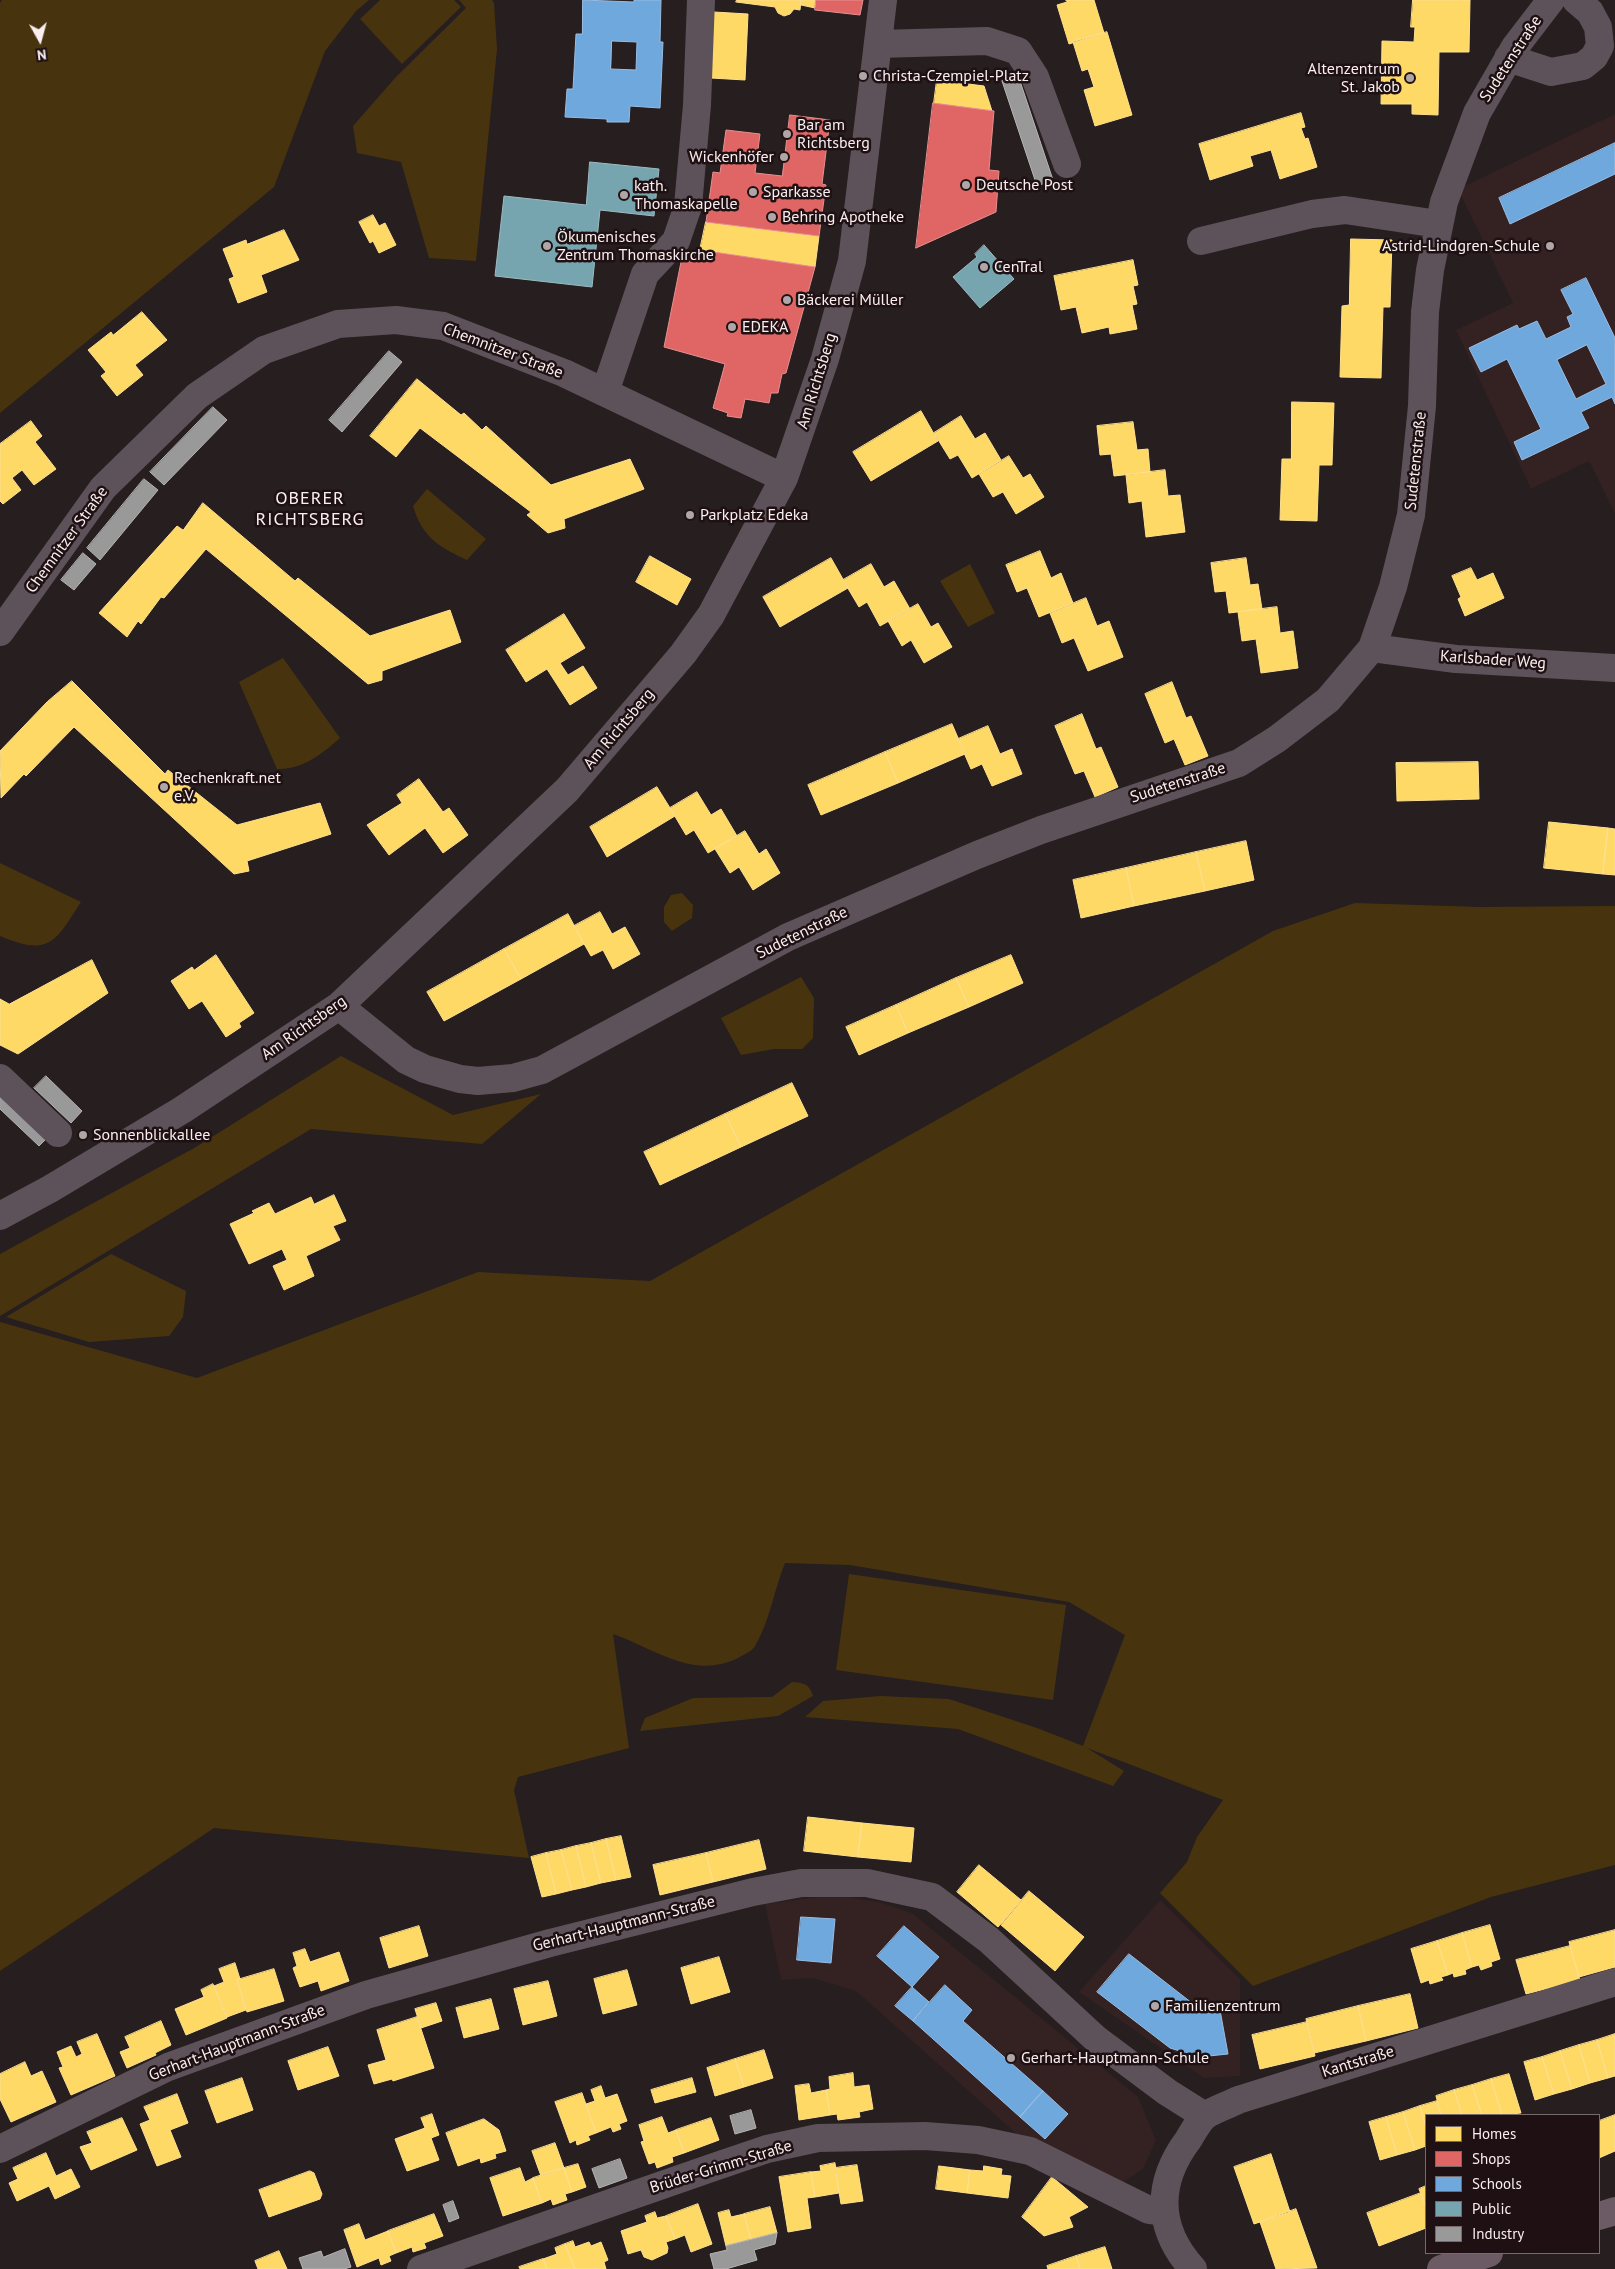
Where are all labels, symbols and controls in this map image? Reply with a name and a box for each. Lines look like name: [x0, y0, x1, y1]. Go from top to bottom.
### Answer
street label: Sudetenstraße: [1476, 12, 1546, 106]
north arrow: [15, 15, 65, 65]
text: N: [36, 45, 47, 64]
place label: Altenzentrum St. Jakob: [1308, 59, 1400, 97]
place label: Christa-Czempiel-Platz: [873, 66, 1029, 86]
marker: Christa-Czempiel-Platz: [857, 70, 869, 82]
marker: Altenzentrum St. Jakob: [1404, 72, 1416, 84]
place label: Bar am Richtsberg: [797, 115, 870, 153]
marker: Bar am Richtsberg: [781, 128, 793, 140]
place label: Wickenhöfer: [689, 147, 774, 167]
marker: Wickenhöfer: [778, 151, 790, 163]
place label: Deutsche Post: [976, 175, 1073, 195]
place label: kath. Thomaskapelle: [634, 176, 738, 214]
marker: Deutsche Post: [960, 179, 972, 191]
place label: Sparkasse: [763, 182, 831, 202]
marker: Sparkasse: [747, 186, 759, 198]
marker: kath. Thomaskapelle: [618, 189, 630, 201]
place label: Behring Apotheke: [782, 207, 904, 227]
marker: Behring Apotheke: [766, 211, 778, 223]
place label: Ökumenisches Zentrum Thomaskirche: [557, 227, 714, 265]
place label: Astrid-Lindgren-Schule: [1382, 236, 1540, 256]
marker: Ökumenisches Zentrum Thomaskirche: [541, 240, 553, 252]
marker: Astrid-Lindgren-Schule: [1544, 240, 1556, 252]
place label: CenTral: [994, 257, 1043, 277]
marker: CenTral: [978, 261, 990, 273]
place label: Bäckerei Müller: [797, 290, 903, 310]
marker: Bäckerei Müller: [781, 294, 793, 306]
place label: EDEKA: [742, 317, 788, 337]
street label: Chemnitzer Straße: [440, 319, 566, 383]
marker: EDEKA: [726, 321, 738, 333]
street label: Am Richtsberg: [793, 331, 841, 431]
street label: Sudetenstraße: [1401, 411, 1431, 511]
street label: Chemnitzer Straße: [22, 483, 112, 597]
district label: OBERER RICHTSBERG: [254, 488, 366, 530]
place label: Parkplatz Edeka: [700, 505, 808, 525]
marker: Parkplatz Edeka: [684, 509, 696, 521]
street label: Karlsbader Weg: [1439, 647, 1547, 673]
street label: Am Richtsberg: [580, 685, 658, 773]
street label: Sudetenstraße: [1128, 759, 1228, 807]
place label: Rechenkraft.net e.V.: [174, 768, 281, 806]
marker: Rechenkraft.net e.V.: [158, 781, 170, 793]
street label: Sudetenstraße: [753, 903, 851, 963]
street label: Am Richtsberg: [258, 992, 350, 1064]
place label: Sonnenblickallee: [93, 1125, 210, 1145]
marker: Sonnenblickallee: [77, 1129, 89, 1141]
street label: Gerhart-Hauptmann-Straße: [531, 1892, 717, 1956]
place label: Familienzentrum: [1165, 1996, 1281, 2016]
marker: Familienzentrum: [1149, 2000, 1161, 2012]
street label: Gerhart-Hauptmann-Straße: [146, 2001, 328, 2085]
street label: Kantstraße: [1320, 2042, 1396, 2082]
place label: Gerhart-Hauptmann-Schule: [1021, 2048, 1209, 2068]
marker: Gerhart-Hauptmann-Schule: [1005, 2052, 1017, 2064]
legend: [1425, 2114, 1600, 2254]
text: Homes: [1472, 2124, 1516, 2143]
street label: Brüder-Grimm-Straße: [648, 2136, 794, 2198]
text: Shops: [1472, 2149, 1511, 2168]
text: Schools: [1472, 2174, 1522, 2193]
text: Public: [1472, 2199, 1511, 2218]
text: Industry: [1472, 2224, 1524, 2243]

